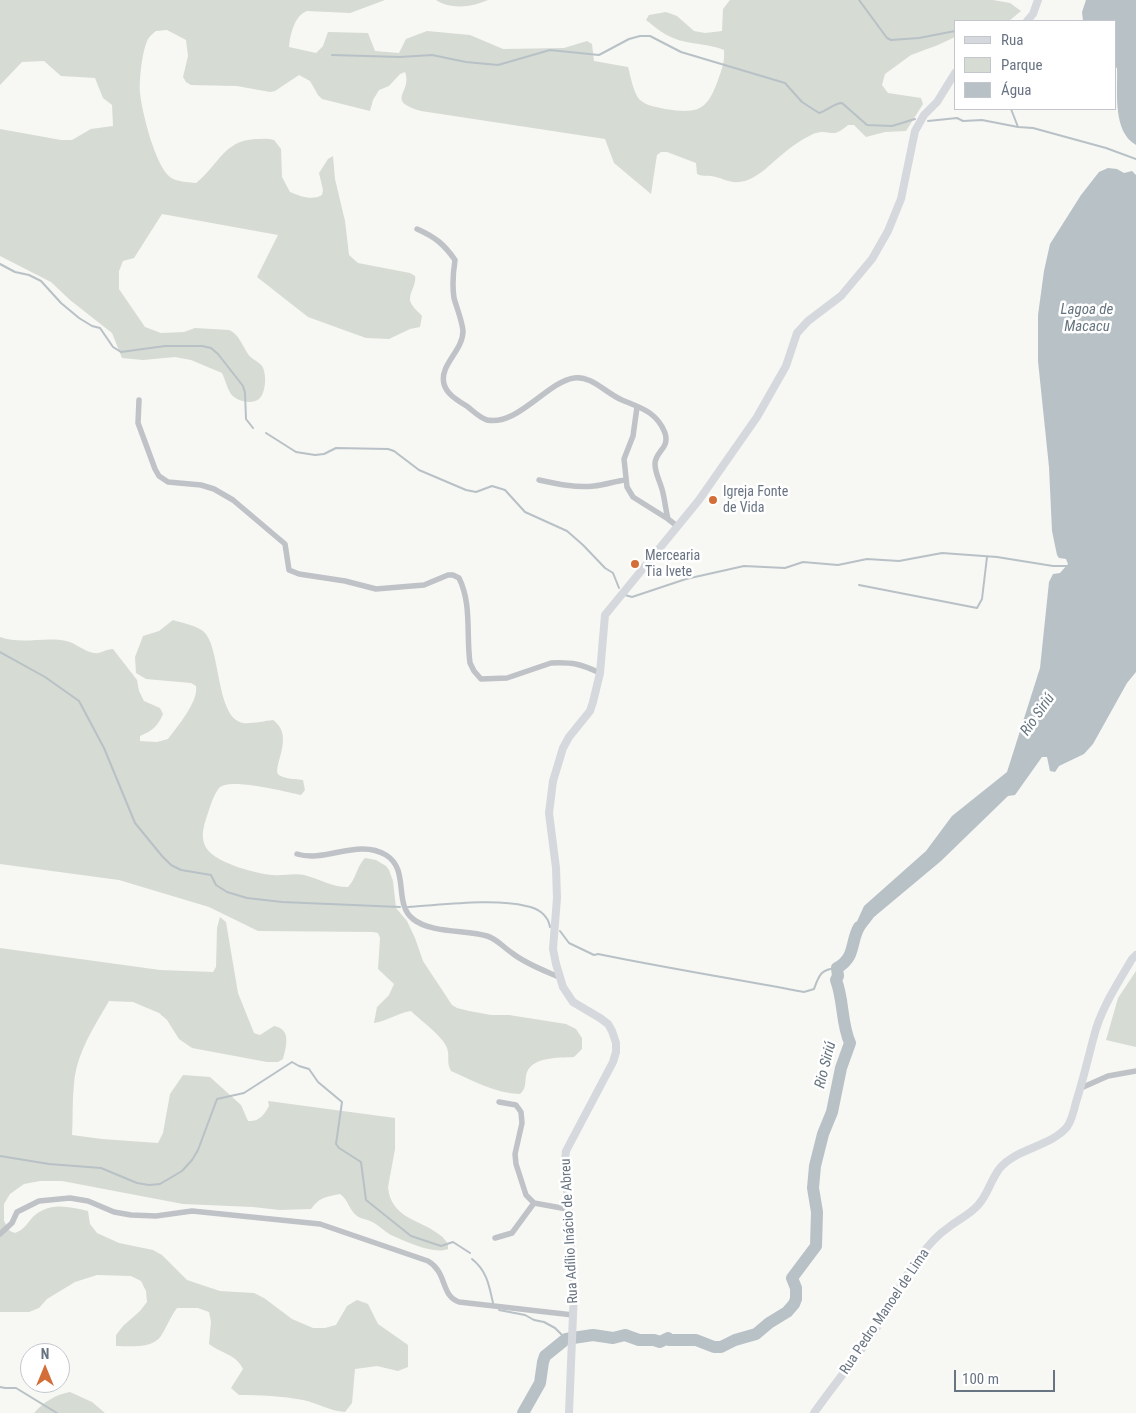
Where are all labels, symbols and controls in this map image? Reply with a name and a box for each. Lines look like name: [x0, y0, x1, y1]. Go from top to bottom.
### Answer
legend: [954, 20, 1116, 110]
text: Rua: [1001, 31, 1023, 49]
text: Parque: [1001, 56, 1043, 74]
text: Água: [1001, 81, 1031, 99]
water label: Lagoa de Macacu: [1061, 301, 1113, 336]
place label: Igreja Fonte de Vida: [723, 484, 788, 516]
marker: Igreja Fonte de Vida: [707, 494, 719, 506]
place label: Mercearia Tia Ivete: [645, 548, 700, 580]
marker: Mercearia Tia Ivete: [629, 558, 641, 570]
water label: Rio Siriú: [1017, 690, 1059, 740]
water label: Rio Siriú: [812, 1040, 840, 1090]
street label: Rua Adílio Inácio de Abreu: [558, 1158, 582, 1304]
street label: Rua Pedro Manoel de Lima: [837, 1246, 933, 1378]
north arrow: [20, 1343, 70, 1393]
text: N: [41, 1346, 49, 1362]
scale bar: [956, 1360, 1057, 1392]
text: 100 m: [962, 1370, 999, 1388]

